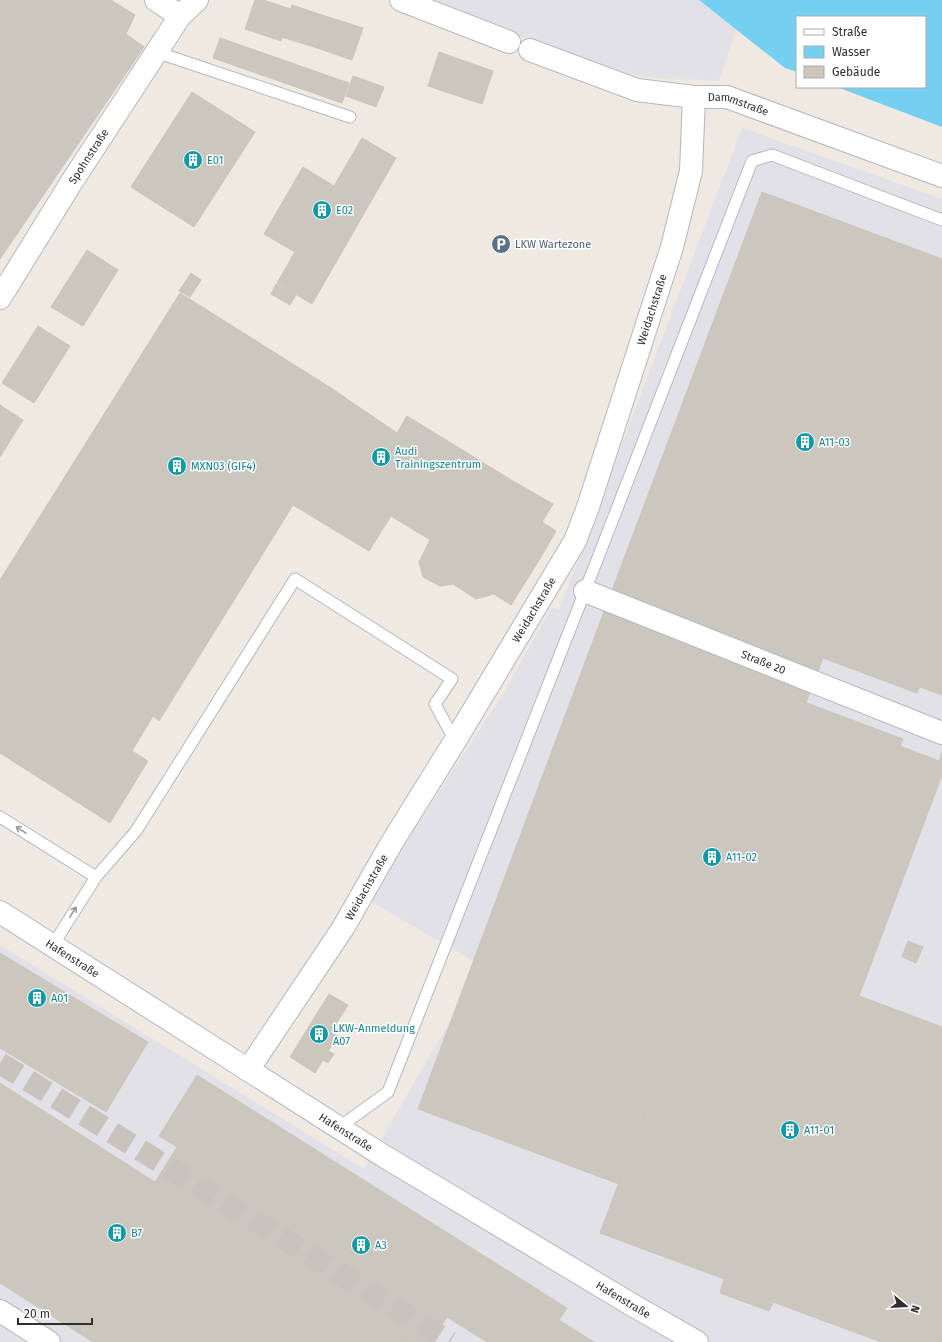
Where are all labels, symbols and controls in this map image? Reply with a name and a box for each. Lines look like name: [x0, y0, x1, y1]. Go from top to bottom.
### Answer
legend: [796, 16, 926, 88]
text: Straße: [832, 25, 867, 39]
text: Wasser: [832, 45, 871, 59]
text: Gebäude: [832, 65, 880, 79]
street label: Dammstraße: [708, 91, 771, 118]
street label: Spohnstraße: [66, 126, 111, 186]
building icon: E01: [182, 149, 204, 171]
place label: E01: [207, 154, 223, 167]
building icon: E02: [311, 199, 333, 221]
place label: E02: [336, 204, 353, 217]
parking icon: LKW Wartezone: [490, 233, 512, 255]
place label: LKW Wartezone: [515, 238, 591, 251]
street label: Weidachstraße: [634, 272, 669, 347]
building icon: A11-03: [794, 431, 816, 453]
place label: A11-03: [819, 436, 850, 449]
place label: Audi Trainingszentrum: [395, 445, 481, 471]
building icon: Audi Trainingszentrum: [370, 446, 392, 468]
building icon: MXN03 (GIF4): [166, 455, 188, 477]
place label: MXN03 (GIF4): [191, 460, 256, 473]
street label: Weidachstraße: [509, 575, 558, 645]
street label: Straße 20: [739, 647, 788, 677]
one-way arrow: [15, 826, 27, 834]
building icon: A11-02: [701, 846, 723, 868]
place label: A11-02: [726, 851, 757, 864]
street label: Weidachstraße: [342, 852, 390, 922]
one-way arrow: [70, 906, 78, 918]
street label: Hafenstraße: [43, 936, 102, 980]
building icon: A01: [26, 987, 48, 1009]
place label: A01: [51, 992, 68, 1005]
place label: LKW-Anmeldung A07: [333, 1022, 415, 1048]
building icon: LKW-Anmeldung A07: [308, 1023, 330, 1045]
street label: Hafenstraße: [317, 1110, 375, 1154]
building icon: A11-01: [779, 1119, 801, 1141]
place label: A11-01: [804, 1124, 834, 1137]
building icon: B7: [106, 1222, 128, 1244]
place label: B7: [131, 1227, 142, 1240]
building icon: A3: [350, 1234, 372, 1256]
place label: A3: [375, 1239, 387, 1252]
street label: Hafenstraße: [594, 1278, 653, 1321]
north arrow: [886, 1286, 926, 1326]
scale bar: [18, 1300, 92, 1326]
text: N: [908, 1303, 922, 1314]
text: 20 m: [24, 1307, 50, 1321]

